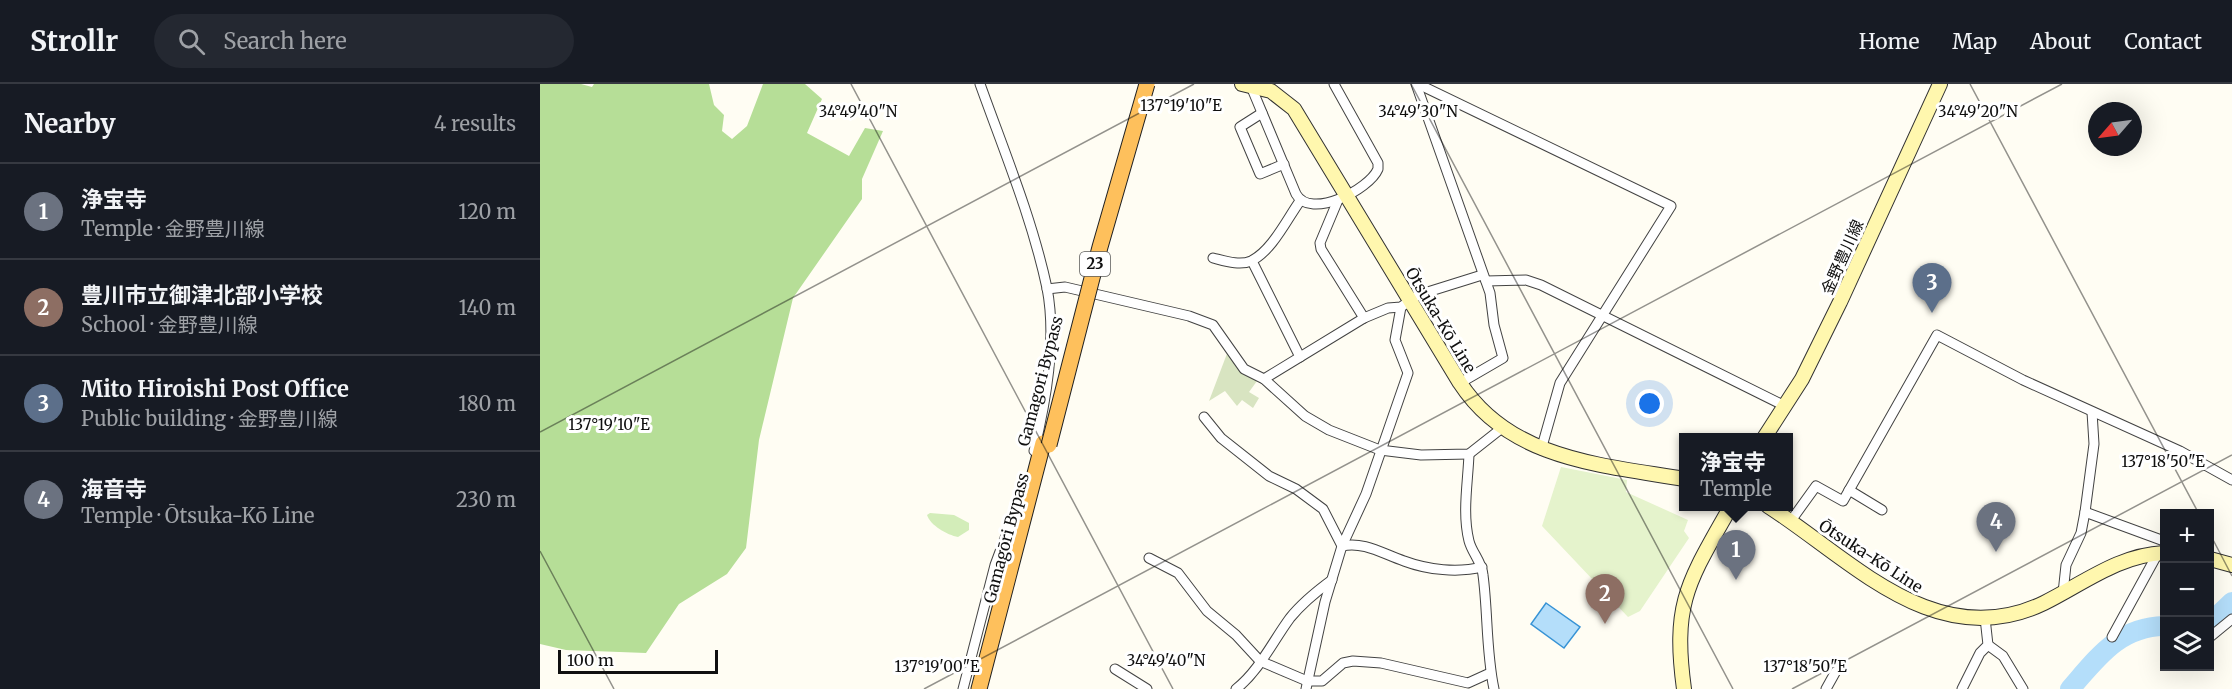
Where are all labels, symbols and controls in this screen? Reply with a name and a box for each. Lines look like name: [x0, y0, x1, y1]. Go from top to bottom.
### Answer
search box: [154, 14, 574, 68]
text: Strollr: [30, 23, 118, 59]
icon: search: [175, 25, 208, 58]
text: Search here: [223, 27, 347, 55]
text: Home: [1859, 28, 1919, 55]
text: Map: [1952, 28, 1997, 55]
text: About: [2030, 28, 2091, 55]
text: Contact: [2124, 28, 2202, 55]
text: 137°19'10"E: [1140, 96, 1222, 115]
text: 34°49'40"N: [819, 102, 898, 121]
text: 34°49'30"N: [1378, 102, 1458, 121]
text: 34°49'20"N: [1938, 102, 2018, 121]
north arrow: [2088, 102, 2142, 156]
text: Nearby: [24, 107, 116, 140]
text: 4 results: [434, 111, 516, 136]
text: 浄宝寺: [81, 185, 147, 213]
text: 1: [39, 199, 48, 224]
text: 120 m: [458, 199, 516, 224]
text: Temple · 金野豊川線: [81, 216, 265, 241]
street label: 金野豊川線: [1817, 216, 1867, 298]
road number: 23: [1080, 252, 1110, 276]
street label: Ōtsuka-Kō Line: [1402, 263, 1480, 377]
pin: 3: [1912, 264, 1952, 313]
text: 豊川市立御津北部小学校: [81, 281, 323, 309]
text: 2: [38, 295, 49, 320]
text: 140 m: [459, 295, 516, 320]
text: School · 金野豊川線: [81, 312, 258, 337]
street label: Gamagori Bypass: [1013, 314, 1067, 448]
text: Mito Hiroishi Post Office: [81, 375, 349, 403]
your location: [1635, 389, 1664, 418]
text: 3: [38, 391, 49, 416]
text: 180 m: [458, 391, 516, 416]
text: Public building · 金野豊川線: [81, 406, 338, 431]
text: 137°19'10"E: [568, 415, 650, 434]
popup: [1679, 433, 1793, 511]
text: 浄宝寺: [1700, 448, 1766, 476]
text: 137°18'50"E: [2121, 452, 2205, 471]
street label: Gamagōri Bypass: [979, 471, 1033, 605]
text: 海音寺: [81, 475, 147, 503]
text: Temple: [1700, 476, 1772, 501]
text: 4: [37, 487, 50, 512]
text: 230 m: [456, 487, 516, 512]
pin: 4: [1976, 502, 2016, 552]
text: Temple · Ōtsuka-Kō Line: [81, 503, 314, 528]
map controls: [2160, 509, 2214, 671]
button: +: [2160, 509, 2214, 563]
street label: Ōtsuka-Kō Line: [1815, 515, 1927, 597]
pin: 1: [1716, 530, 1756, 580]
button: −: [2160, 563, 2214, 617]
pin: 2: [1586, 574, 1624, 624]
button: layers: [2160, 617, 2214, 671]
scale bar: [558, 647, 718, 674]
text: 100 m: [567, 650, 614, 670]
text: 34°49'40"N: [1127, 651, 1206, 670]
text: 137°19'00"E: [895, 657, 980, 676]
text: 137°18'50"E: [1763, 657, 1847, 676]

